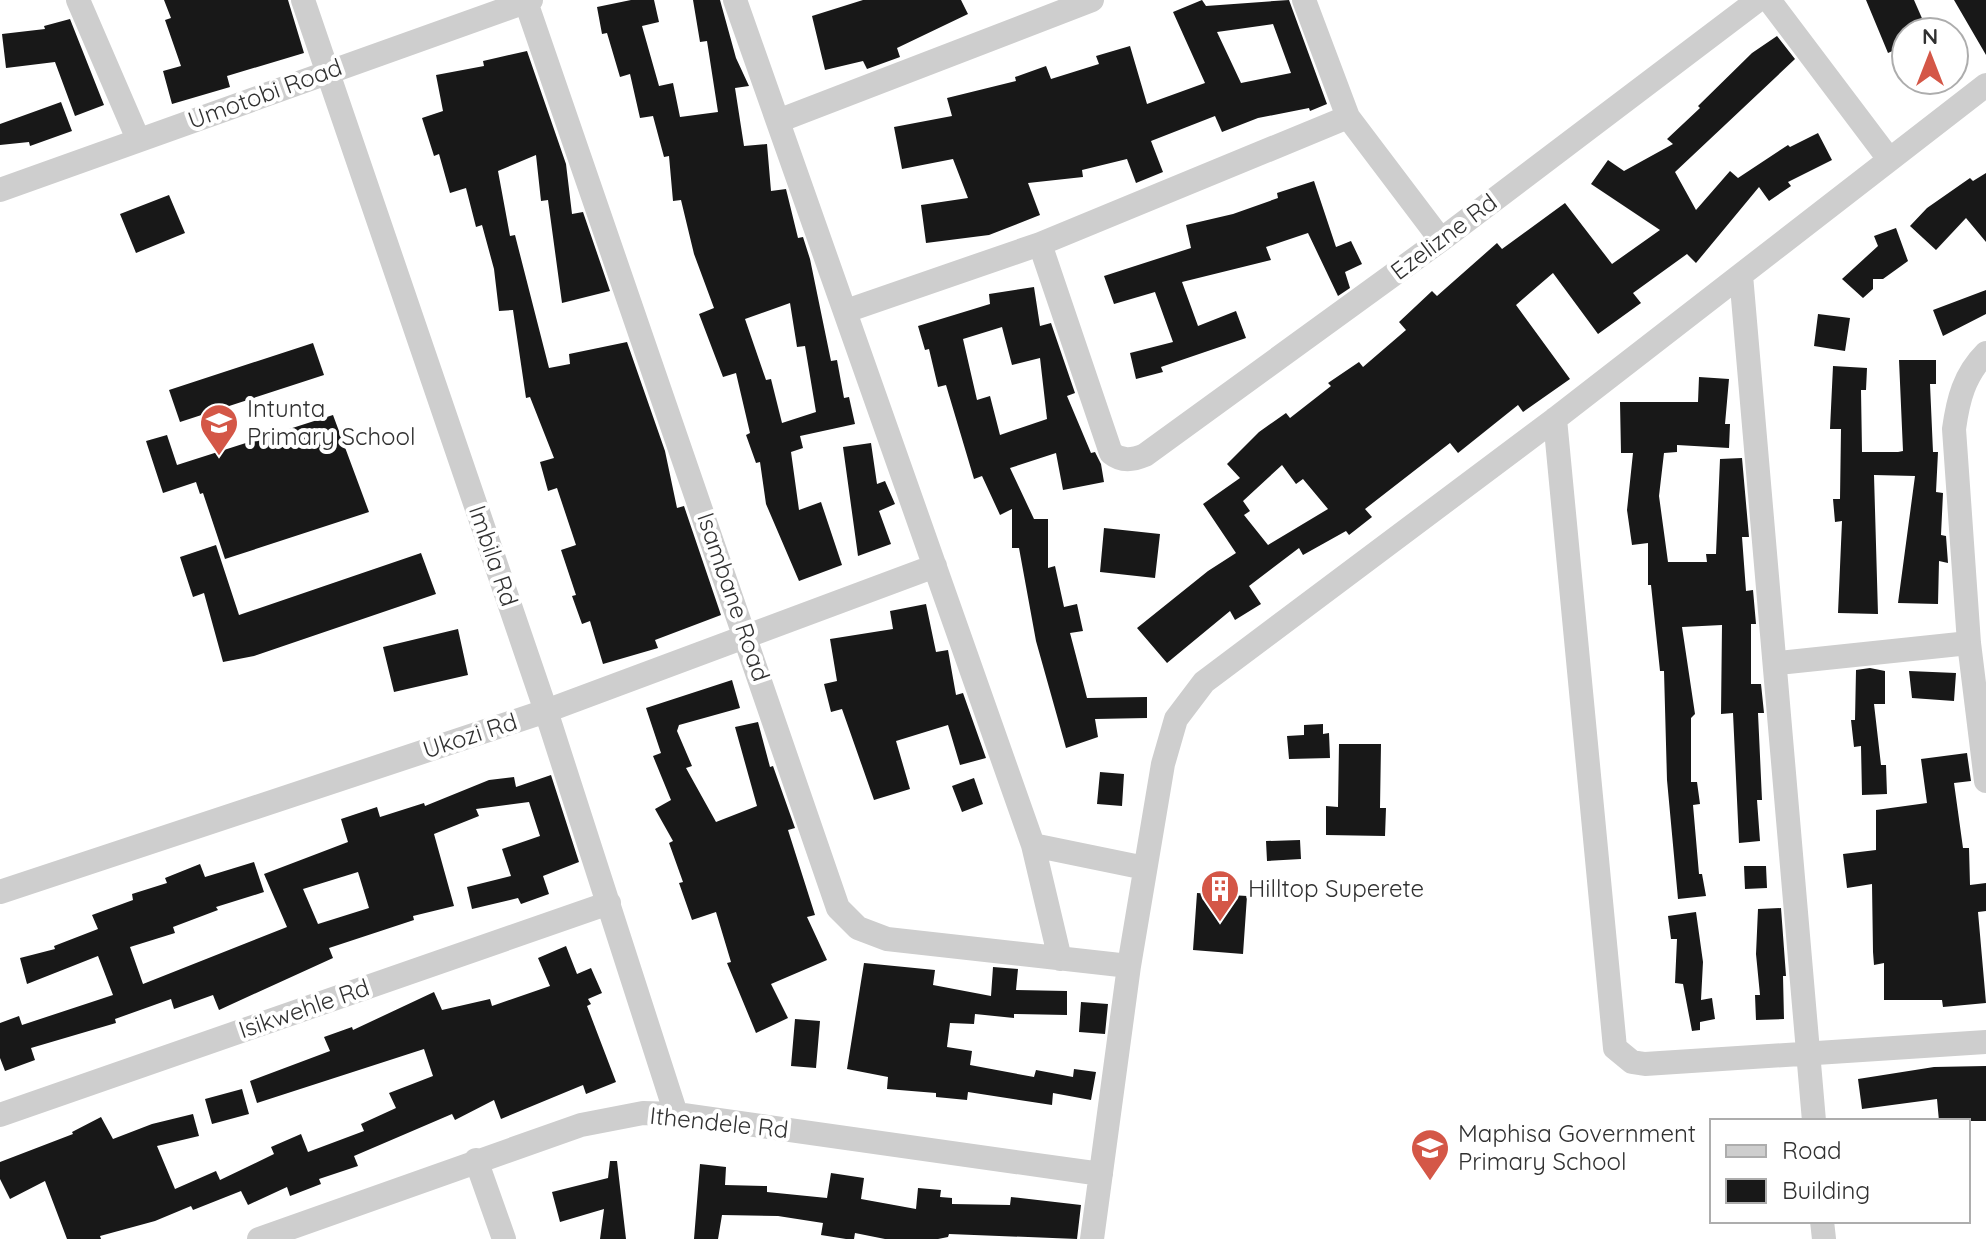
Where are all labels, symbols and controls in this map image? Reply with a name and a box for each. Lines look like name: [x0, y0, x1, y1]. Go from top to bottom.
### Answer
north arrow: [1890, 16, 1970, 96]
text: N: [1922, 22, 1938, 50]
street label: Umotobi Road: [184, 51, 346, 135]
street label: Ezelizne Rd: [1384, 187, 1502, 286]
place label: Intunta Primary School: [247, 393, 416, 451]
school or university icon: Intunta Primary School: [198, 402, 240, 457]
street label: Imbila Rd: [463, 501, 525, 610]
street label: Isambane Road: [691, 508, 777, 685]
street label: Ukozi Rd: [419, 706, 521, 764]
building icon: Hilltop Superete: [1199, 868, 1241, 923]
place label: Hilltop Superete: [1248, 873, 1424, 903]
street label: Isikwehle Rd: [234, 972, 373, 1044]
street label: Ithendele Rd: [648, 1100, 790, 1144]
place label: Maphisa Government Primary School: [1458, 1118, 1696, 1176]
legend: [1710, 1119, 1970, 1223]
school or university icon: Maphisa Government Primary School: [1409, 1127, 1451, 1182]
text: Road: [1782, 1135, 1842, 1165]
text: Building: [1782, 1175, 1870, 1205]

